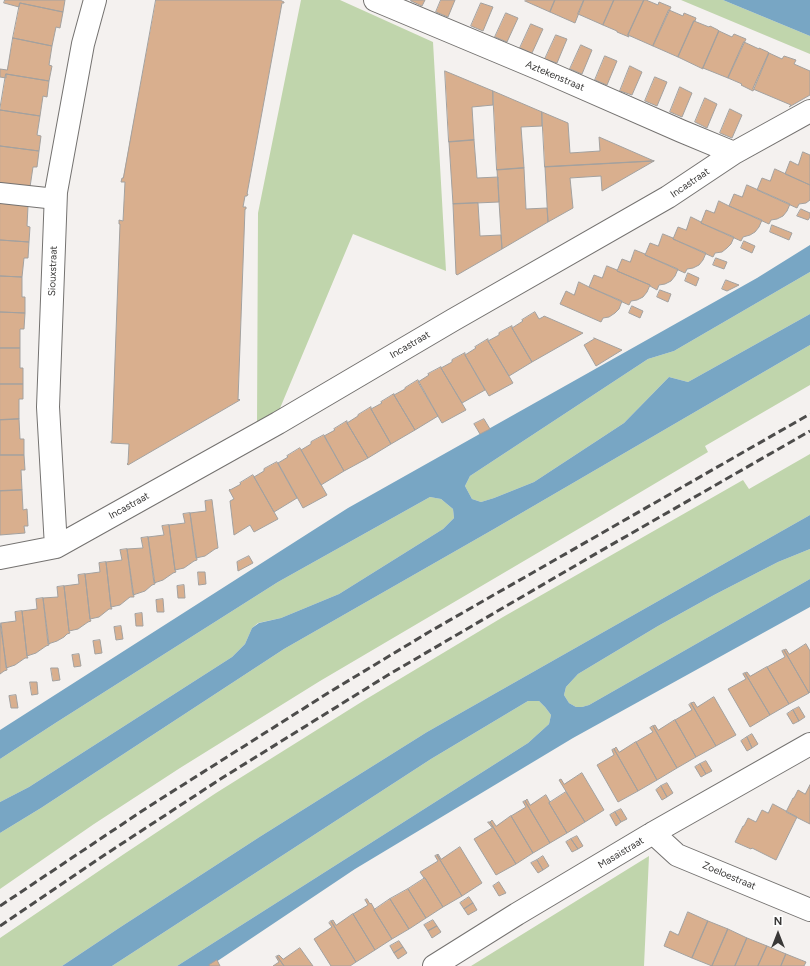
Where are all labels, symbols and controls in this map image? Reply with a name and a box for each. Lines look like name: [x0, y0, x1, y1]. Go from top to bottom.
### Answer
street label: Aztekenstraat: [524, 58, 586, 94]
street label: Incastraat: [668, 166, 712, 200]
street label: Siouxstraat: [46, 246, 60, 296]
street label: Incastraat: [388, 329, 432, 361]
street label: Incastraat: [107, 490, 151, 522]
street label: Masaistraat: [596, 835, 646, 871]
street label: Zoeloestraat: [700, 859, 758, 893]
north arrow: [758, 914, 798, 954]
text: N: [774, 915, 782, 928]

